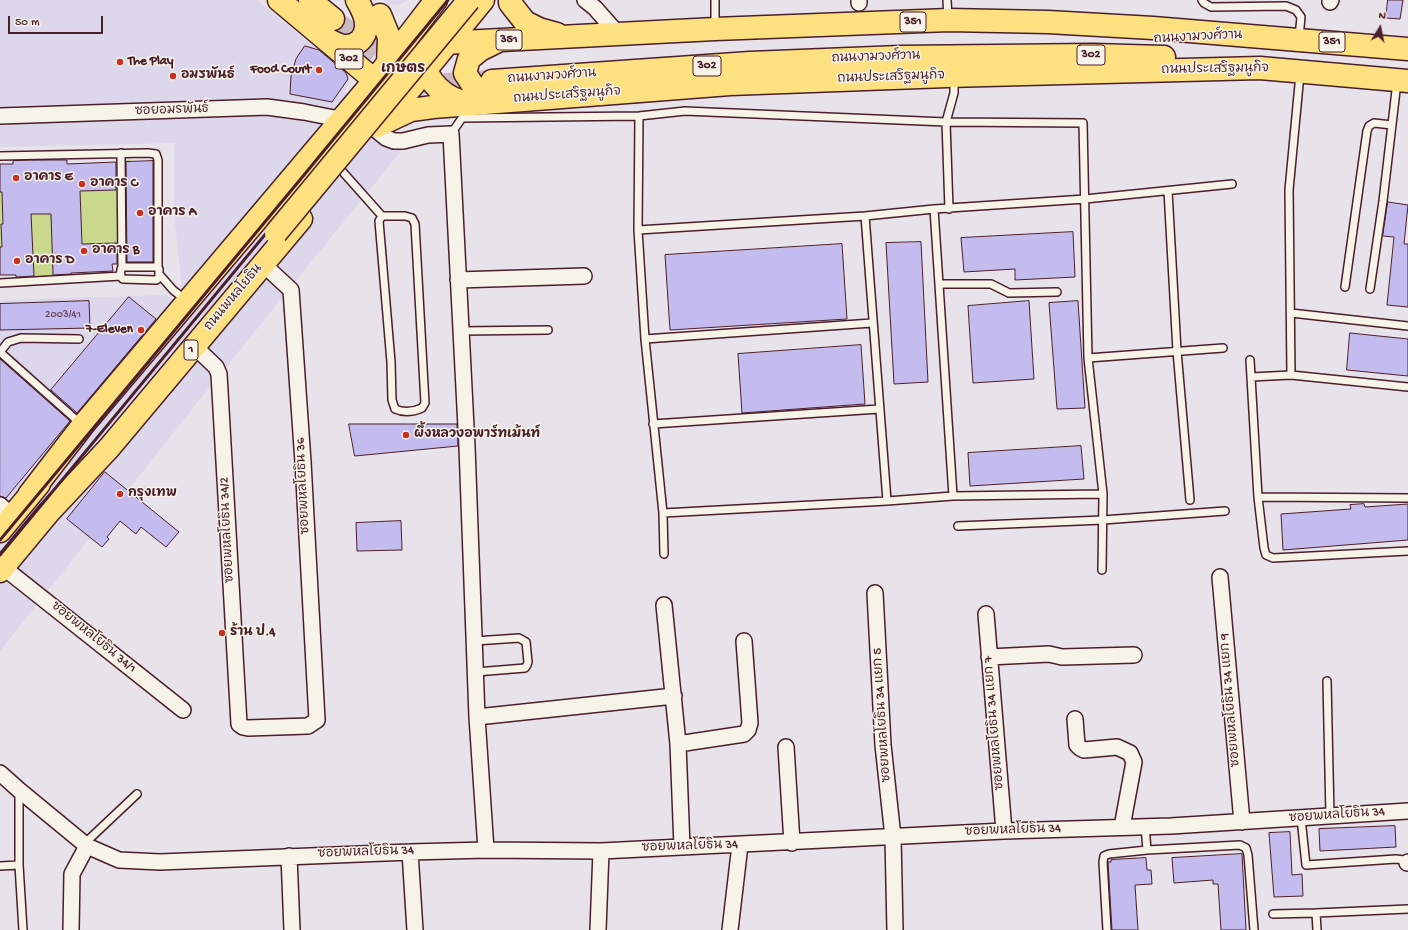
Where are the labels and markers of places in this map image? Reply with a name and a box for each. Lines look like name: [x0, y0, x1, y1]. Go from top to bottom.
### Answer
place label: The Play: [128, 54, 173, 70]
marker: The Play: [115, 57, 125, 67]
place label: Food Court: [250, 62, 311, 78]
marker: Food Court: [314, 65, 324, 75]
place label: อมรพันธ์: [181, 68, 235, 84]
marker: อมรพันธ์: [168, 71, 178, 81]
place label: อาคาร E: [24, 170, 73, 186]
marker: อาคาร E: [11, 173, 21, 183]
place label: อาคาร C: [90, 176, 138, 192]
marker: อาคาร C: [77, 179, 87, 189]
place label: อาคาร A: [148, 205, 196, 221]
marker: อาคาร A: [135, 208, 145, 218]
place label: อาคาร B: [92, 243, 139, 259]
marker: อาคาร B: [79, 246, 89, 256]
place label: อาคาร D: [25, 253, 74, 269]
marker: อาคาร D: [12, 256, 22, 266]
place label: 7-Eleven: [86, 322, 133, 338]
marker: 7-Eleven: [136, 325, 146, 335]
place label: ผึ้งหลวงอพาร์ทเม้นท์: [414, 427, 540, 443]
marker: ผึ้งหลวงอพาร์ทเม้นท์: [401, 430, 411, 440]
place label: กรุงเทพ: [128, 486, 177, 502]
marker: กรุงเทพ: [115, 489, 125, 499]
place label: ร้าน ป.4: [230, 625, 275, 641]
marker: ร้าน ป.4: [217, 628, 227, 638]

